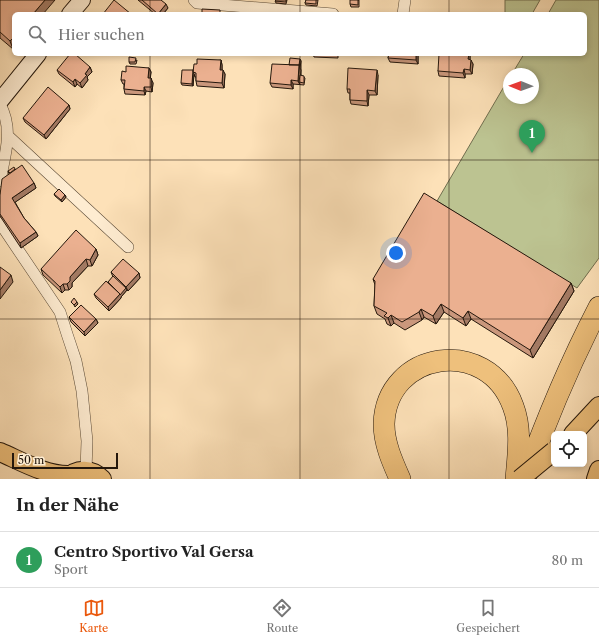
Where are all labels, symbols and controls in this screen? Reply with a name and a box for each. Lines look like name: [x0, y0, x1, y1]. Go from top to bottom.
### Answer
search box: [12, 12, 587, 56]
icon: search: [26, 23, 48, 45]
text: Hier suchen: [58, 25, 145, 44]
north arrow: [503, 68, 539, 104]
pin: 1: [519, 120, 545, 153]
your location: [386, 243, 406, 263]
map controls: [551, 431, 587, 467]
button: locate: [551, 431, 587, 467]
scale bar: [12, 451, 118, 470]
text: 50 m: [18, 453, 44, 467]
text: In der Nähe: [16, 495, 119, 515]
text: Centro Sportivo Val Gersa: [54, 542, 254, 561]
text: 1: [26, 552, 32, 568]
text: 80 m: [551, 552, 583, 568]
text: Sport: [54, 561, 88, 577]
tab: Karte: [79, 597, 108, 635]
tab: Route: [267, 597, 298, 635]
tab: Gespeichert: [456, 597, 520, 635]

